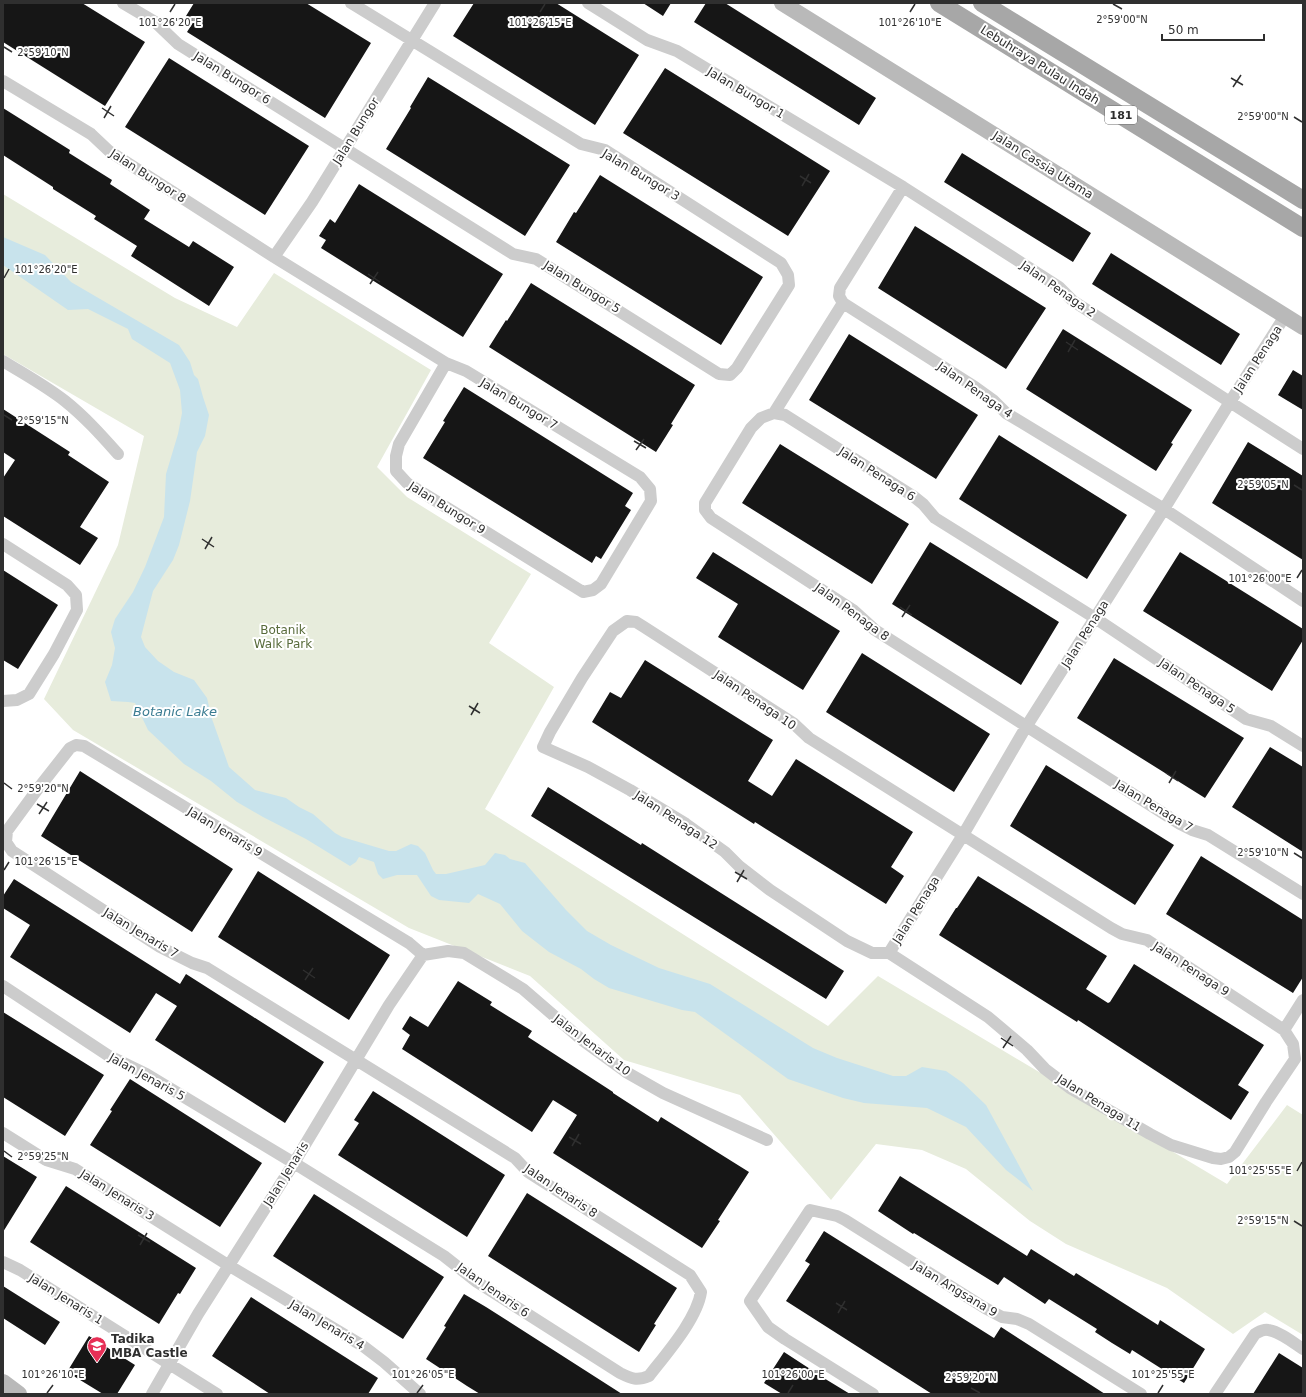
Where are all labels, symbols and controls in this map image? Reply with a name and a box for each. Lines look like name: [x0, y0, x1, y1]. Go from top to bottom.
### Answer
text: 2°59'00"N: [1096, 14, 1148, 25]
scale bar: [1162, 16, 1264, 42]
text: 101°26'20"E: [138, 17, 202, 28]
text: 101°26'15"E: [508, 17, 572, 28]
text: 101°26'10"E: [878, 17, 942, 28]
street label: Lebuhraya Pulau Indah: [978, 23, 1102, 107]
text: 50 m: [1168, 23, 1199, 37]
text: 2°59'10"N: [17, 47, 69, 58]
street label: Jalan Bungor 6: [190, 48, 273, 107]
street label: Jalan Bungor 1: [704, 64, 787, 122]
street label: Jalan Bungor: [329, 95, 382, 168]
road number: 181: [1105, 106, 1137, 124]
text: 2°59'00"N: [1237, 111, 1289, 122]
street label: Jalan Cassia Utama: [989, 128, 1096, 202]
street label: Jalan Bungor 8: [107, 146, 189, 206]
street label: Jalan Bungor 3: [599, 146, 682, 204]
street label: Jalan Bungor 5: [540, 257, 623, 316]
street label: Jalan Penaga 2: [1017, 257, 1098, 320]
text: 101°26'20"E: [14, 264, 78, 275]
street label: Jalan Penaga: [1231, 323, 1285, 396]
street label: Jalan Penaga 4: [934, 358, 1015, 421]
street label: Jalan Bungor 7: [477, 375, 560, 433]
text: 2°59'15"N: [17, 415, 69, 426]
street label: Jalan Penaga 6: [835, 443, 918, 504]
street label: Jalan Bungor 9: [405, 478, 488, 537]
text: 2°59'05"N: [1237, 479, 1289, 490]
text: 101°26'00"E: [1228, 573, 1292, 584]
street label: Jalan Penaga 8: [811, 580, 892, 644]
street label: Jalan Penaga: [1058, 598, 1111, 671]
park label: Botanik Walk Park: [254, 623, 312, 651]
street label: Jalan Penaga 5: [1156, 655, 1238, 717]
street label: Jalan Penaga 10: [710, 667, 799, 733]
water label: Botanic Lake: [133, 704, 217, 719]
street label: Jalan Penaga 7: [1112, 777, 1196, 835]
text: 2°59'20"N: [17, 783, 69, 794]
street label: Jalan Penaga 12: [631, 787, 720, 852]
street label: Jalan Jenaris 9: [184, 804, 265, 860]
text: 2°59'10"N: [1237, 847, 1289, 858]
text: 101°26'15"E: [14, 856, 78, 867]
street label: Jalan Penaga: [889, 874, 942, 947]
street label: Jalan Jenaris 7: [100, 905, 181, 961]
street label: Jalan Penaga 9: [1149, 938, 1232, 999]
street label: Jalan Jenaris 10: [550, 1011, 633, 1078]
street label: Jalan Jenaris 5: [106, 1050, 188, 1104]
street label: Jalan Penaga 11: [1054, 1071, 1144, 1134]
street label: Jalan Jenaris: [260, 1139, 311, 1210]
text: 2°59'25"N: [17, 1151, 69, 1162]
street label: Jalan Jenaris 8: [521, 1161, 600, 1221]
text: 101°25'55"E: [1228, 1165, 1292, 1176]
street label: Jalan Jenaris 3: [76, 1166, 157, 1223]
text: 2°59'15"N: [1237, 1215, 1289, 1226]
street label: Jalan Angsana 9: [909, 1258, 1000, 1320]
street label: Jalan Jenaris 6: [453, 1259, 532, 1320]
street label: Jalan Jenaris 1: [25, 1270, 106, 1327]
street label: Jalan Jenaris 4: [286, 1297, 367, 1353]
place label: Tadika MBA Castle: [111, 1332, 188, 1360]
school or university icon: Tadika MBA Castle: [86, 1335, 108, 1363]
text: 101°26'10"E: [21, 1369, 85, 1380]
text: 101°26'05"E: [391, 1369, 455, 1380]
text: 101°26'00"E: [761, 1369, 825, 1380]
text: 101°25'55"E: [1131, 1369, 1195, 1380]
text: 2°59'20"N: [945, 1372, 997, 1383]

